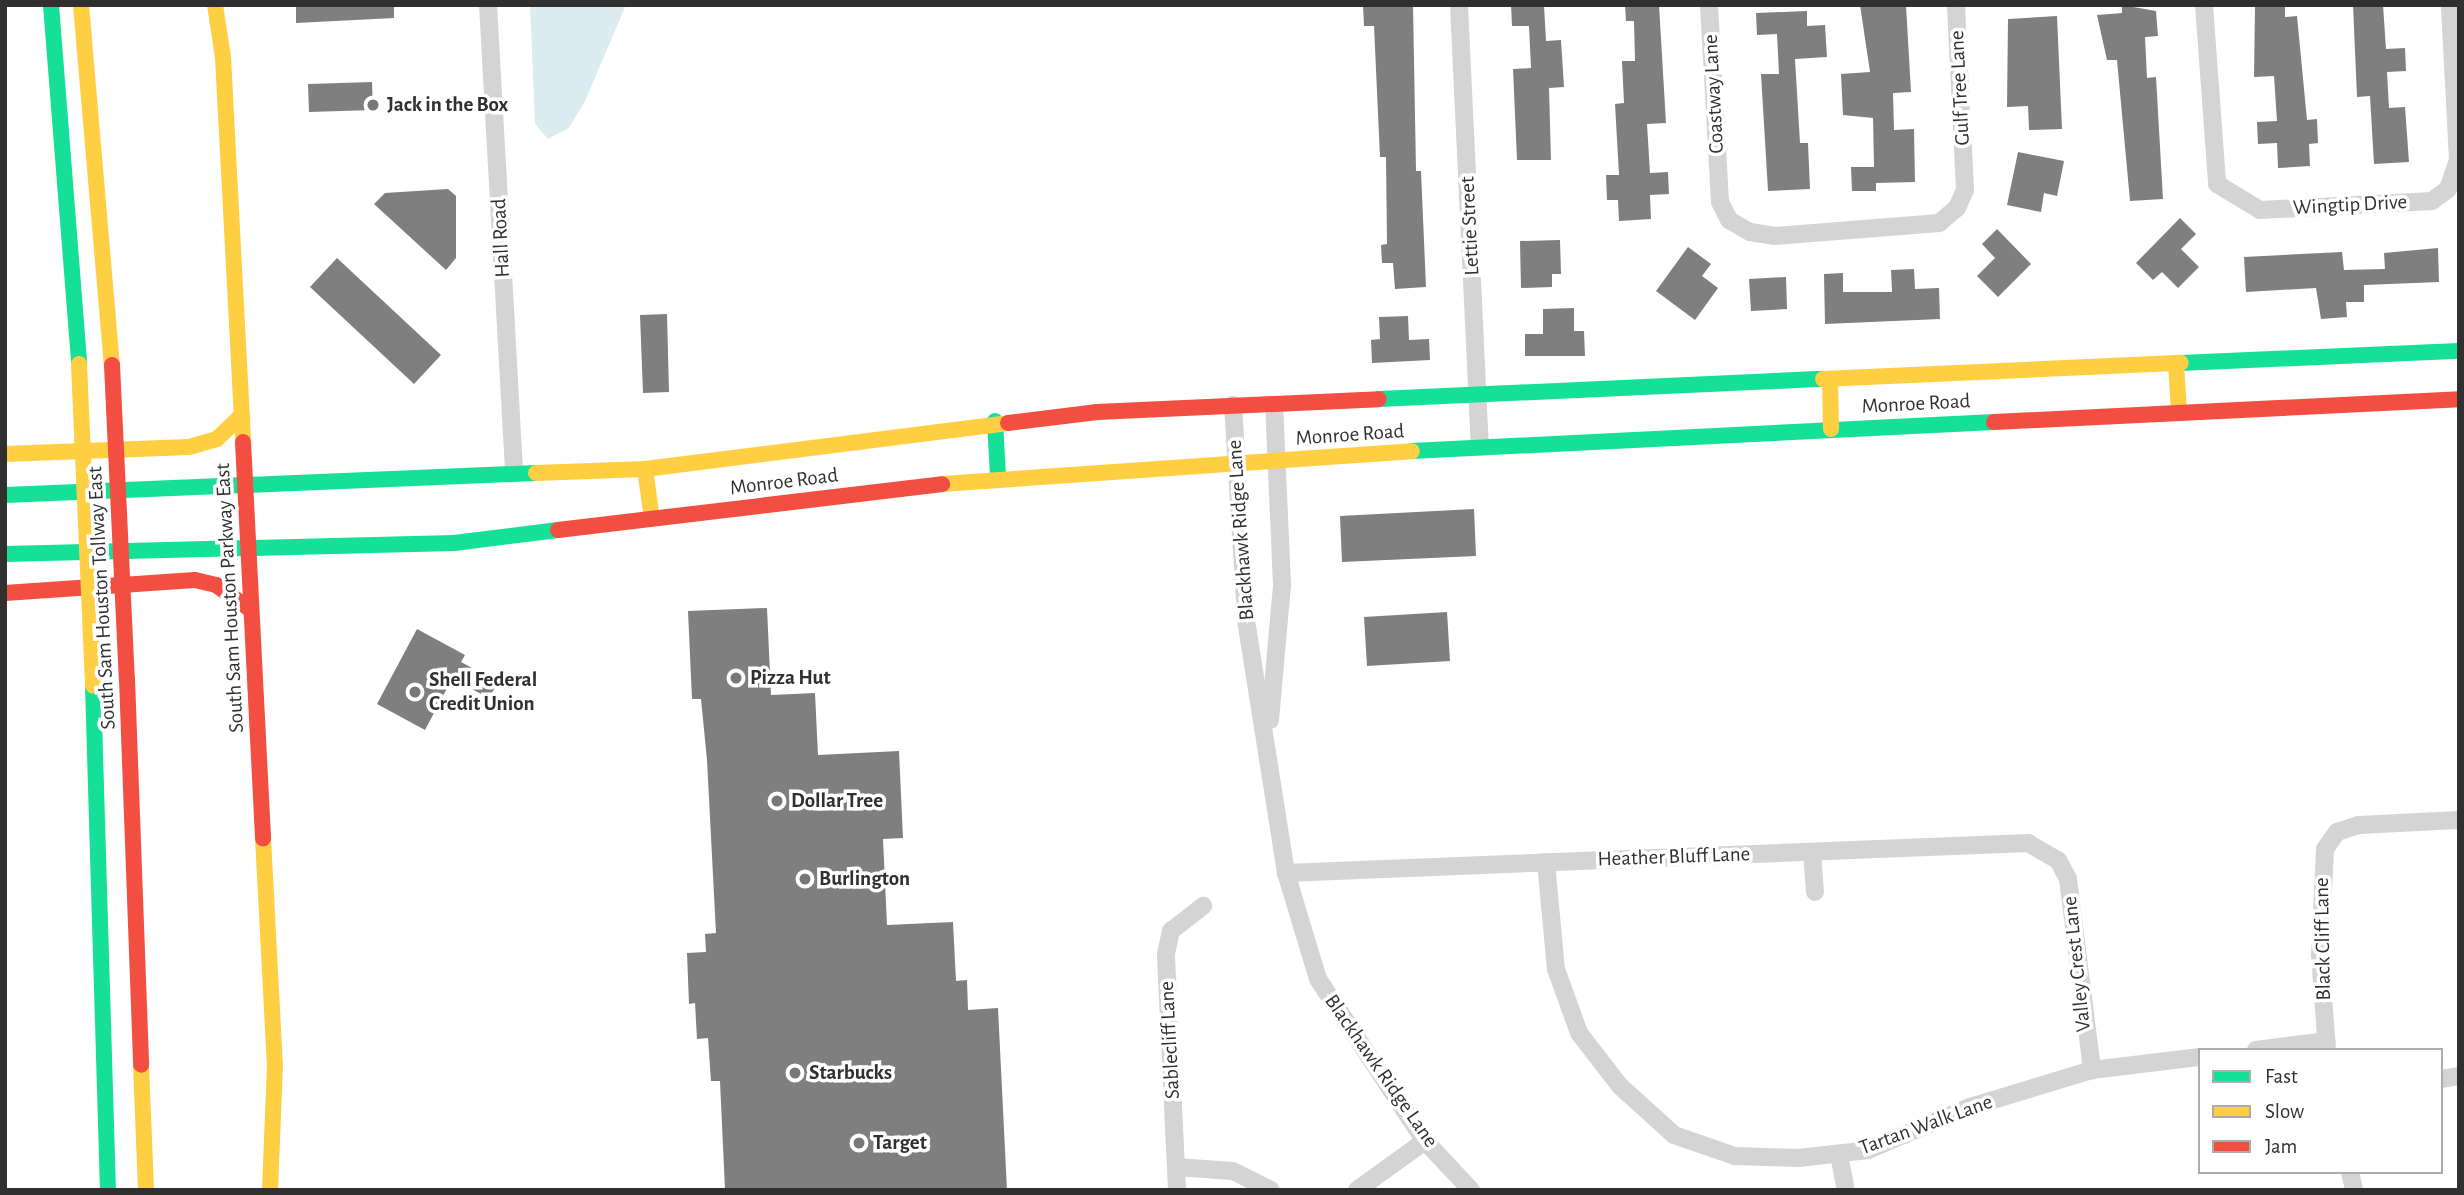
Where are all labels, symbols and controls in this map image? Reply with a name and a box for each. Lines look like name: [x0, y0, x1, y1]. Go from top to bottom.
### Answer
street label: Gulf Tree Lane: [1944, 30, 1976, 146]
street label: Coastway Lane: [1698, 34, 1730, 154]
place label: Jack in the Box: [387, 92, 508, 118]
marker: Jack in the Box: [365, 97, 381, 113]
street label: Lettie Street: [1455, 176, 1485, 276]
street label: Wingtip Drive: [2292, 189, 2408, 221]
street label: Hall Road: [486, 198, 516, 278]
street label: Monroe Road: [1861, 389, 1971, 419]
street label: Monroe Road: [1295, 419, 1405, 451]
street label: Blackhawk Ridge Lane: [1222, 439, 1260, 621]
street label: South Sam Houston Parkway East: [210, 462, 250, 734]
street label: Monroe Road: [728, 463, 840, 501]
street label: South Sam Houston Tollway East: [83, 466, 121, 730]
place label: Pizza Hut: [750, 665, 831, 691]
place label: Shell Federal Credit Union: [429, 667, 537, 717]
marker: Pizza Hut: [728, 670, 744, 686]
marker: Shell Federal Credit Union: [407, 684, 423, 700]
place label: Dollar Tree: [791, 788, 883, 814]
marker: Dollar Tree: [769, 793, 785, 809]
street label: Heather Bluff Lane: [1597, 842, 1751, 872]
place label: Burlington: [819, 866, 910, 892]
marker: Burlington: [797, 871, 813, 887]
street label: Black Cliff Lane: [2309, 877, 2337, 1001]
street label: Valley Crest Lane: [2057, 895, 2097, 1033]
street label: Sablecliff Lane: [1154, 980, 1186, 1100]
street label: Blackhawk Ridge Lane: [1319, 990, 1443, 1152]
legend: [2198, 1048, 2443, 1174]
place label: Starbucks: [809, 1060, 892, 1086]
marker: Starbucks: [787, 1065, 803, 1081]
text: Fast: [2265, 1066, 2298, 1087]
street label: Tartan Walk Lane: [1856, 1089, 1996, 1161]
text: Slow: [2265, 1101, 2304, 1122]
place label: Target: [873, 1130, 927, 1156]
marker: Target: [851, 1135, 867, 1151]
text: Jam: [2265, 1136, 2297, 1157]

